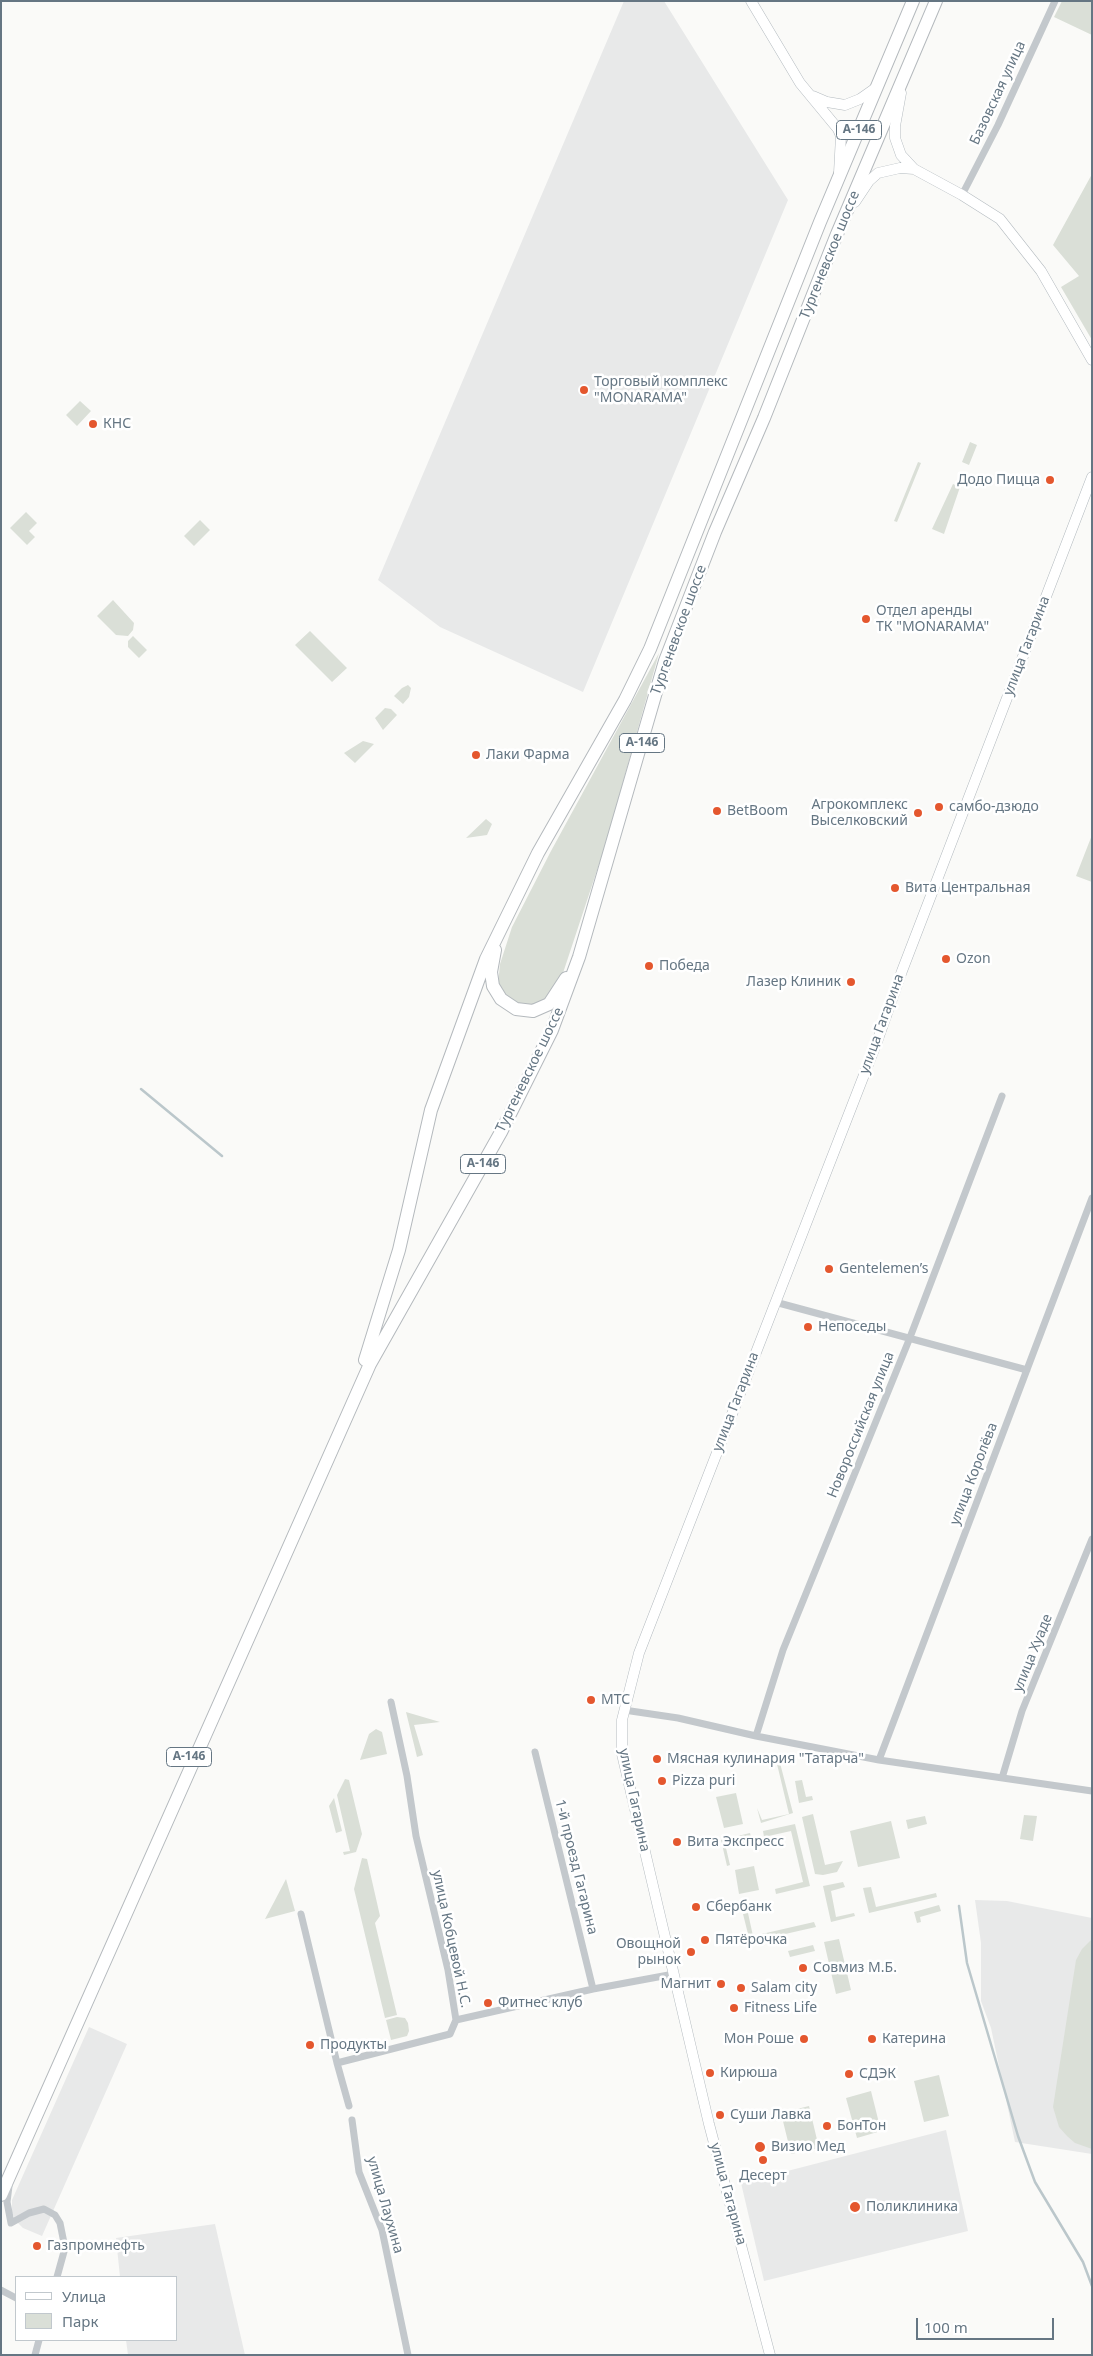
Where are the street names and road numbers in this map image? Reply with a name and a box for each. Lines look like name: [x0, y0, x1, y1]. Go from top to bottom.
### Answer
street label: Базовская улица: [967, 38, 1029, 148]
road number: А-146: [836, 120, 882, 140]
street label: Тургеневское шоссе: [797, 188, 863, 322]
street label: Тургеневское шоссе: [648, 563, 710, 697]
street label: улица Гагарина: [1000, 594, 1054, 698]
road number: А-146: [620, 734, 664, 752]
street label: улица Гагарина: [856, 972, 908, 1076]
street label: Тургеневское шоссе: [492, 1005, 568, 1135]
road number: А-146: [460, 1154, 506, 1174]
street label: улица Гагарина: [709, 1350, 763, 1454]
street label: Новороссийская улица: [824, 1350, 898, 1500]
street label: улица Королёва: [947, 1420, 1001, 1528]
street label: улица Хуаде: [1010, 1612, 1056, 1694]
street label: улица Гагарина: [615, 1747, 653, 1853]
road number: А-146: [166, 1748, 212, 1766]
street label: 1-й проезд Гагарина: [551, 1798, 601, 1936]
street label: улица Кобцевой Н.С.: [428, 1869, 474, 2009]
street label: улица Гагарина: [706, 2141, 750, 2247]
street label: улица Лаухина: [363, 2155, 407, 2255]

